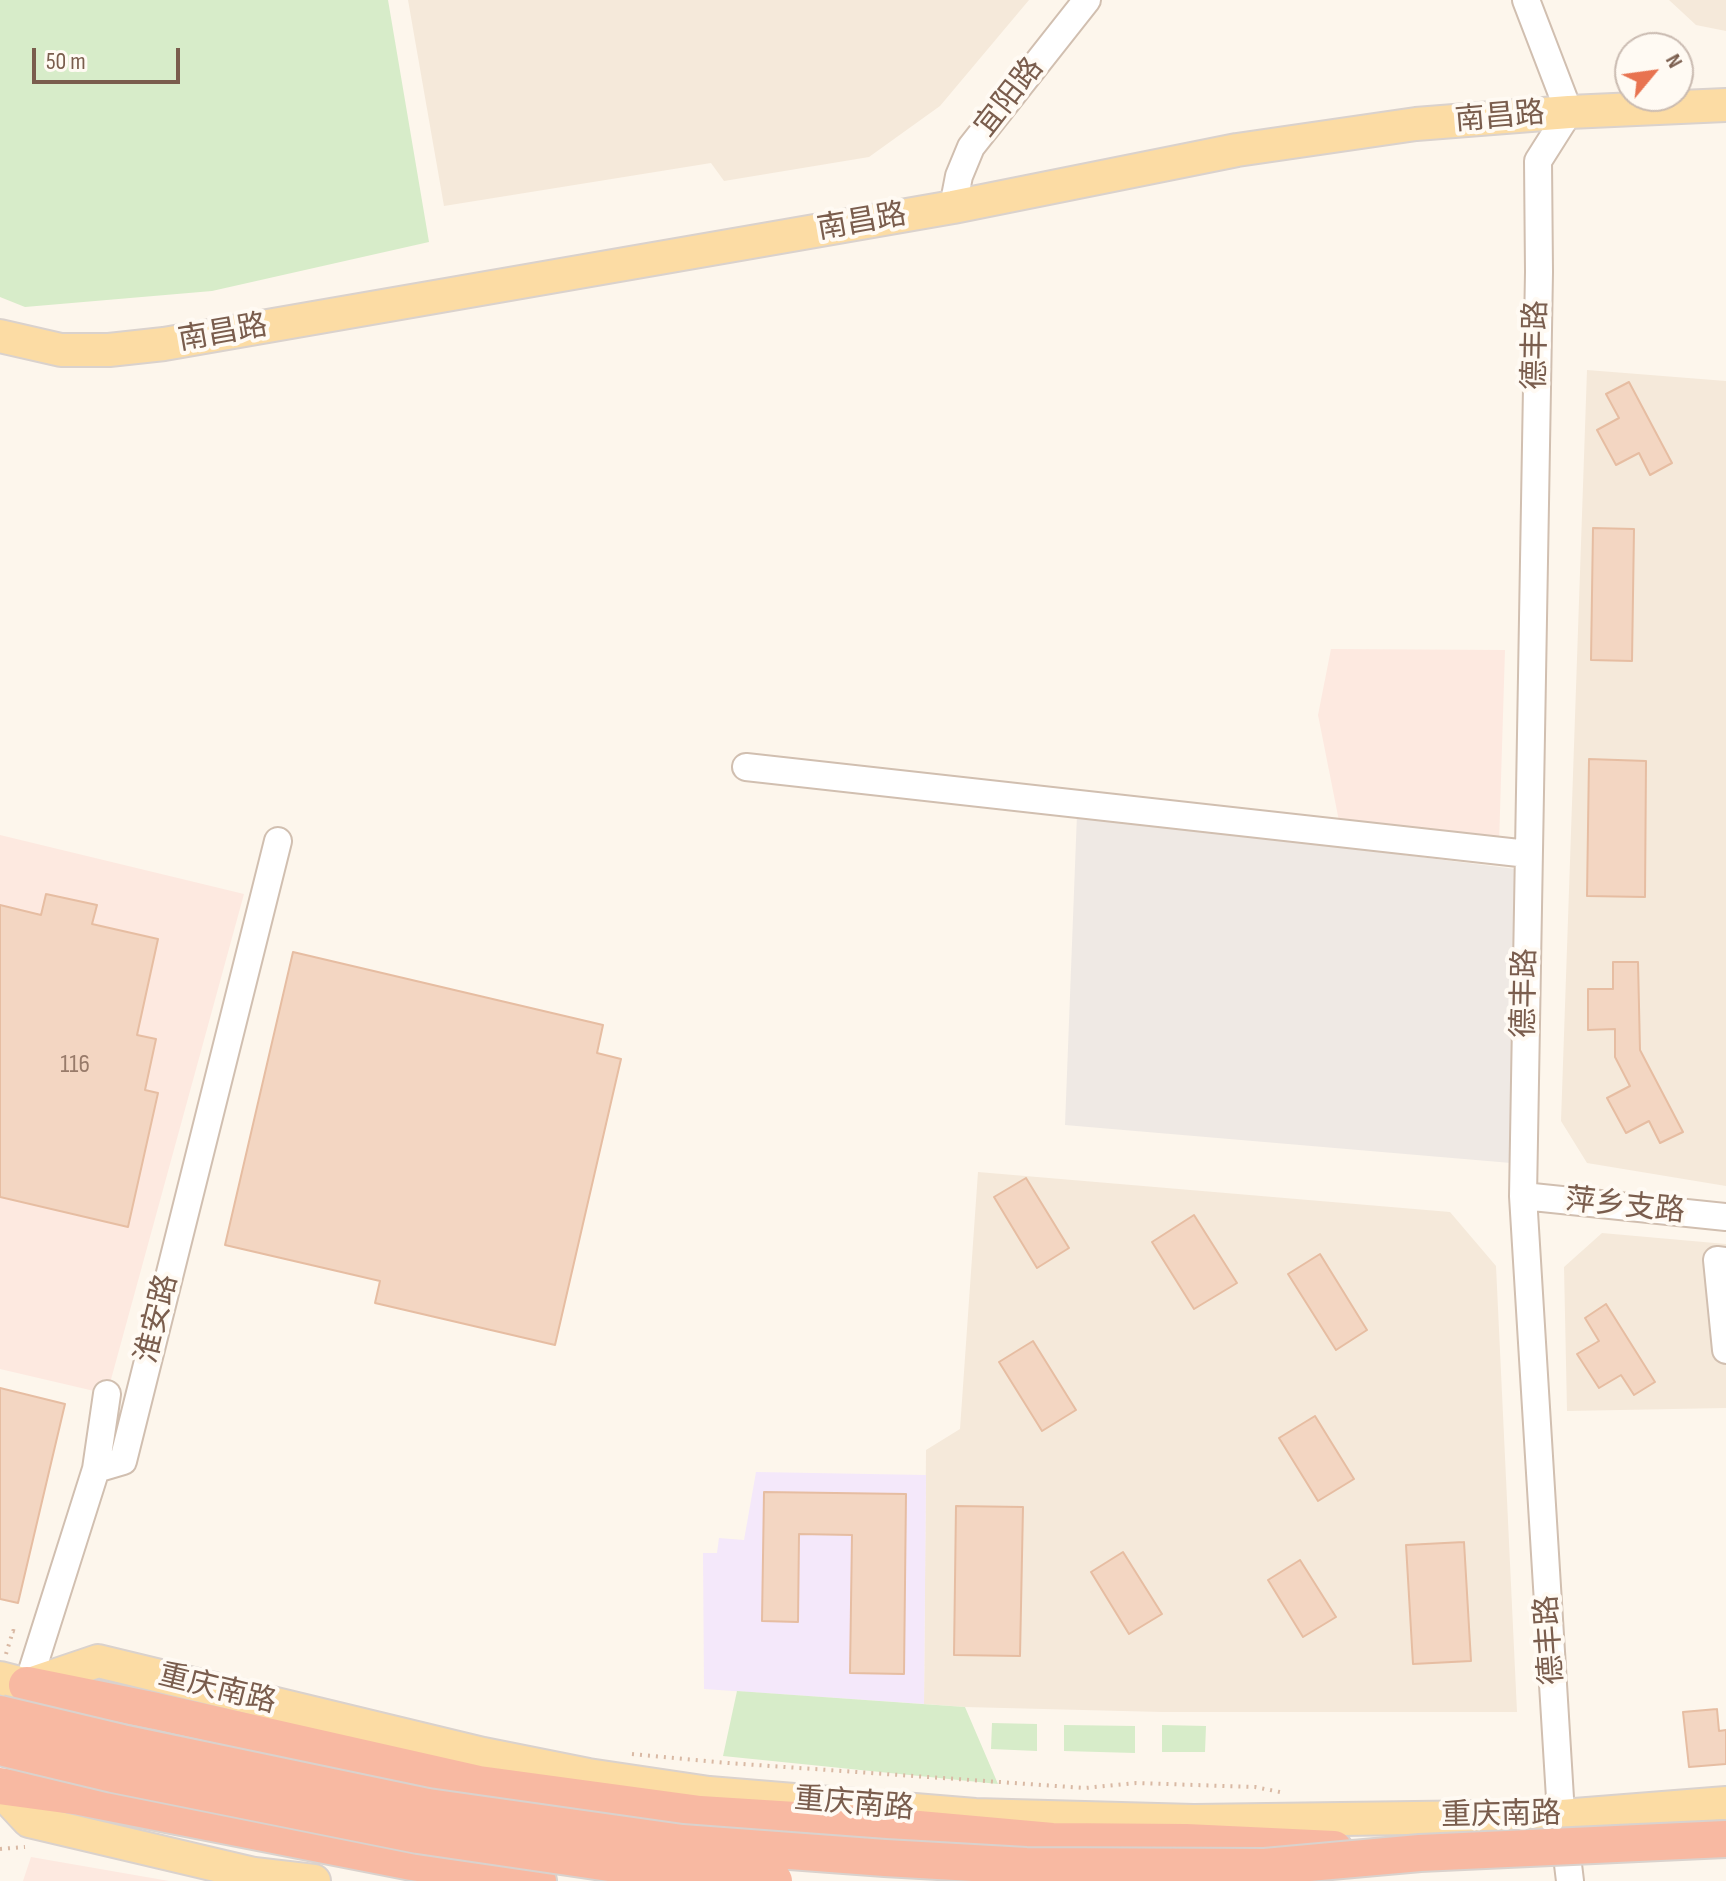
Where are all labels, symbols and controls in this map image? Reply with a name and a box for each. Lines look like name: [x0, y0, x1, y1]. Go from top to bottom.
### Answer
scale bar: [36, 32, 184, 82]
north arrow: [1614, 32, 1694, 112]
text: 50 m: [46, 47, 86, 76]
text: N: [1659, 49, 1688, 73]
street label: 宜阳路: [968, 51, 1052, 145]
street label: 南昌路: [1454, 96, 1546, 140]
street label: 南昌路: [815, 197, 909, 249]
street label: 德丰路: [1518, 300, 1556, 390]
street label: 南昌路: [176, 308, 270, 360]
street label: 德丰路: [1507, 948, 1545, 1038]
house number: 116: [60, 1049, 90, 1081]
street label: 萍乡支路: [1563, 1183, 1687, 1231]
street label: 淮安路: [130, 1271, 186, 1367]
street label: 德丰路: [1530, 1594, 1572, 1686]
street label: 重庆南路: [154, 1658, 280, 1722]
street label: 重庆南路: [793, 1782, 915, 1828]
street label: 重庆南路: [1441, 1797, 1561, 1835]

